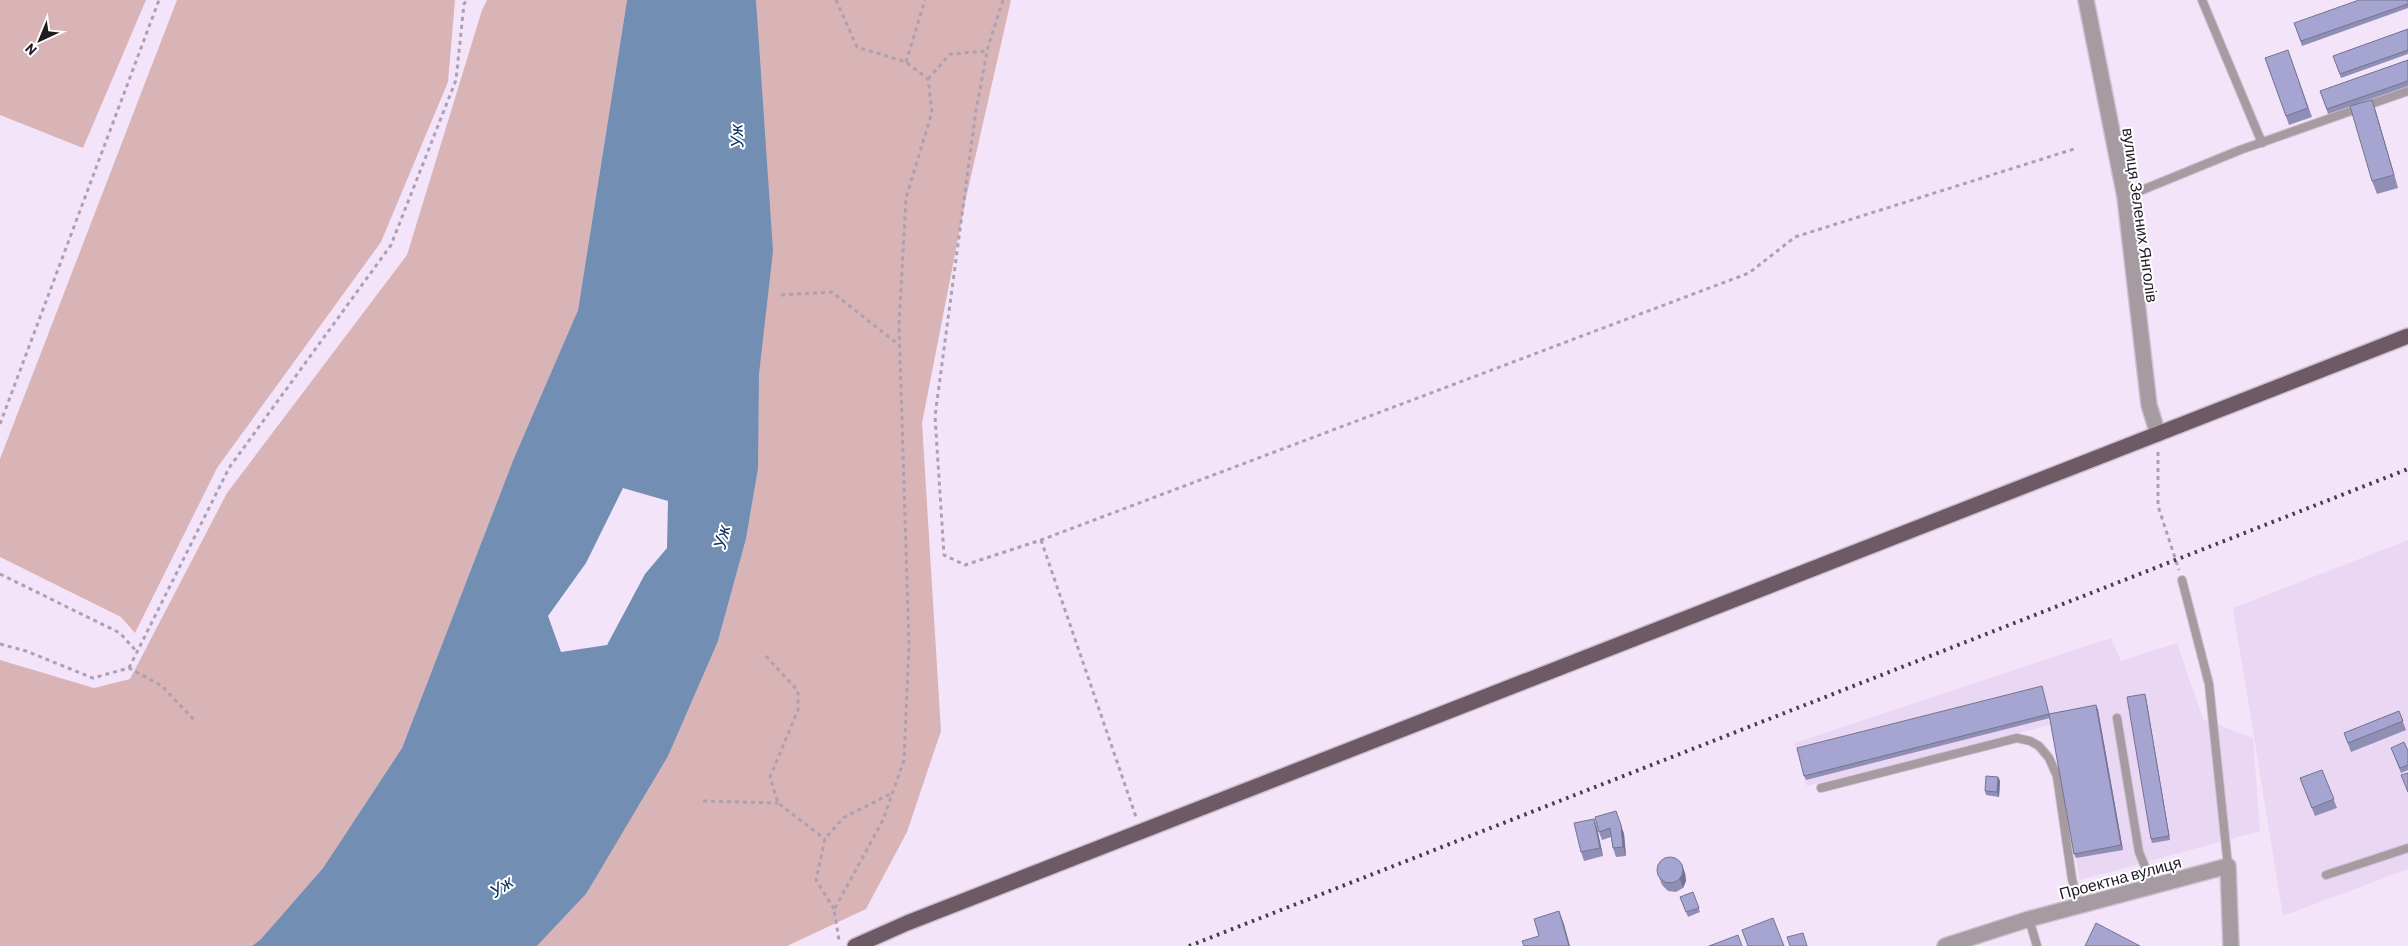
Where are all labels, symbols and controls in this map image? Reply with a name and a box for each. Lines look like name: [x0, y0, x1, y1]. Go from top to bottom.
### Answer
north arrow: [15, 15, 65, 65]
text: N: [21, 40, 40, 59]
water label: Уж: [724, 122, 748, 149]
street label: вулиця Зелених Янголів: [2119, 126, 2163, 304]
water label: Уж: [707, 521, 735, 552]
street label: Проектна вулиця: [2057, 852, 2183, 902]
water label: Уж: [484, 869, 518, 902]

